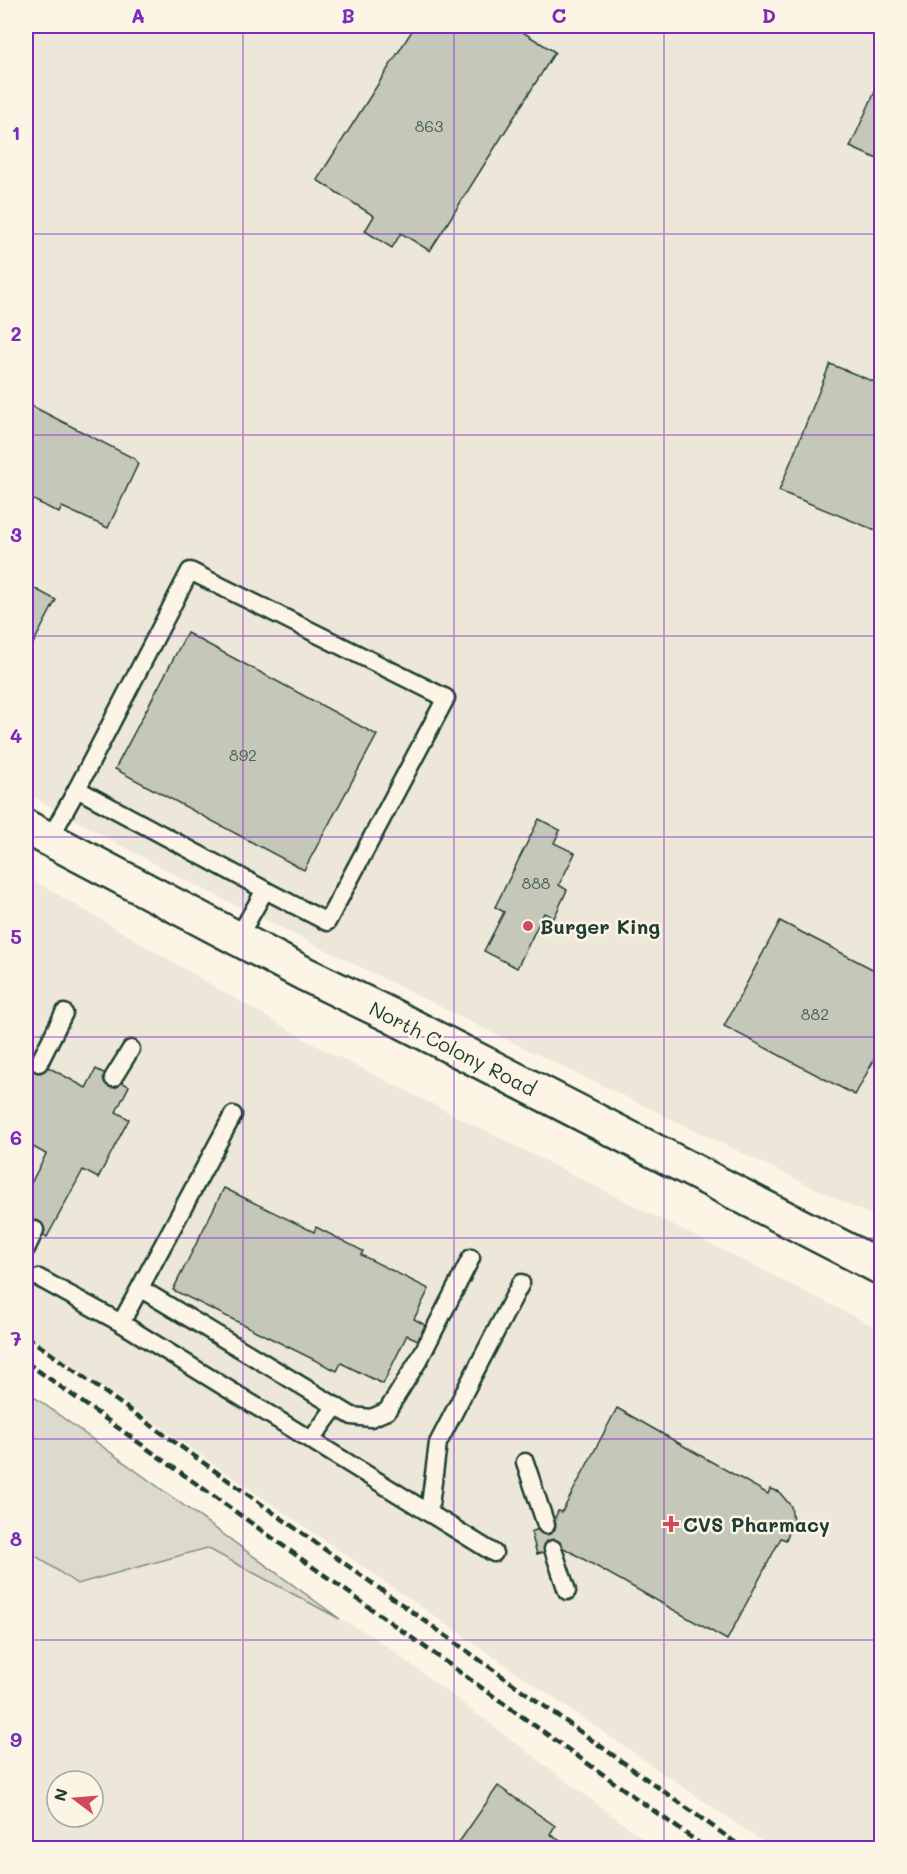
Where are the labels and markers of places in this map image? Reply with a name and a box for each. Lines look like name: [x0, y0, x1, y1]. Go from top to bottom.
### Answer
place label: Burger King: [540, 913, 660, 939]
marker: Burger King: [521, 919, 535, 933]
place label: CVS Pharmacy: [683, 1511, 830, 1537]
marker: CVS Pharmacy: [664, 1517, 678, 1531]

